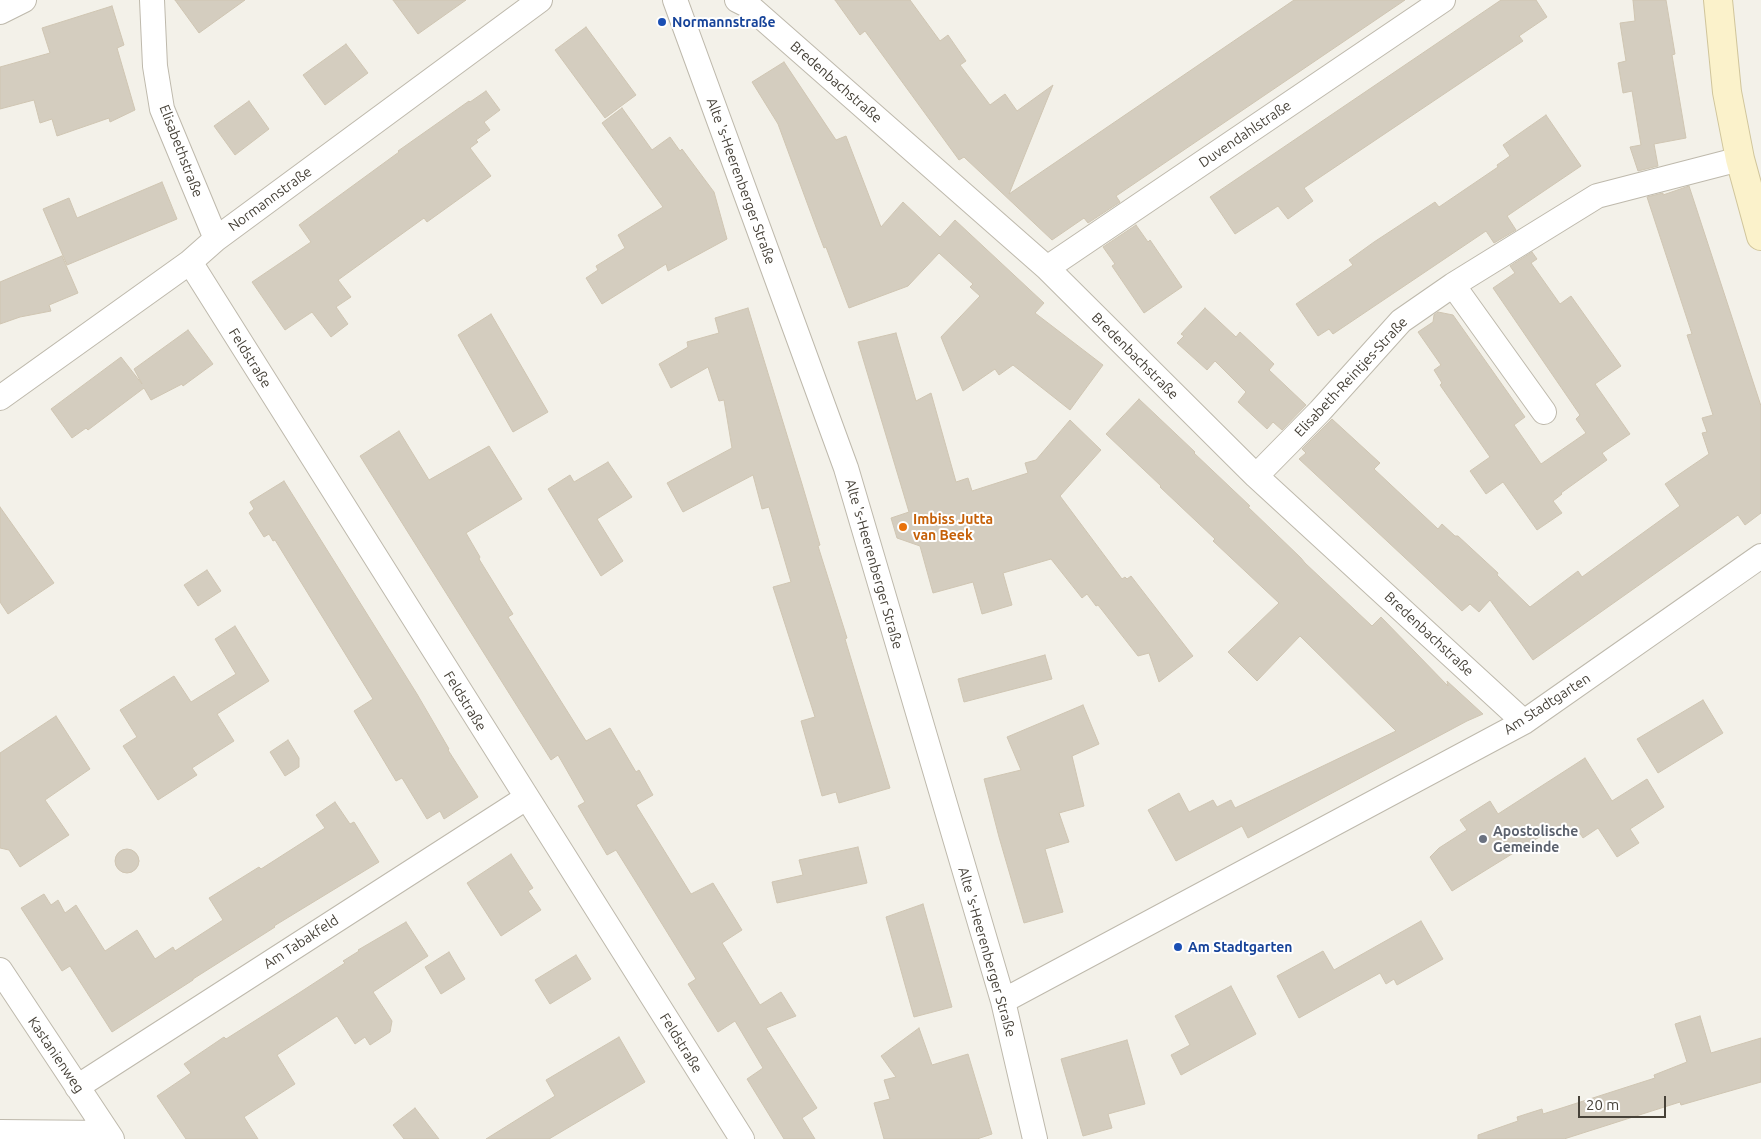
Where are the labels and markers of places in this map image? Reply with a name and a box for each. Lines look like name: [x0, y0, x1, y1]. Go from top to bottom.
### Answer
place label: Normannstraße: [672, 14, 776, 30]
marker: Normannstraße: [656, 16, 668, 28]
place label: Imbiss Jutta van Beek: [913, 511, 993, 544]
marker: Imbiss Jutta van Beek: [897, 521, 909, 533]
place label: Apostolische Gemeinde: [1493, 823, 1578, 856]
marker: Apostolische Gemeinde: [1477, 833, 1489, 845]
place label: Am Stadtgarten: [1188, 939, 1292, 955]
marker: Am Stadtgarten: [1172, 941, 1184, 953]

